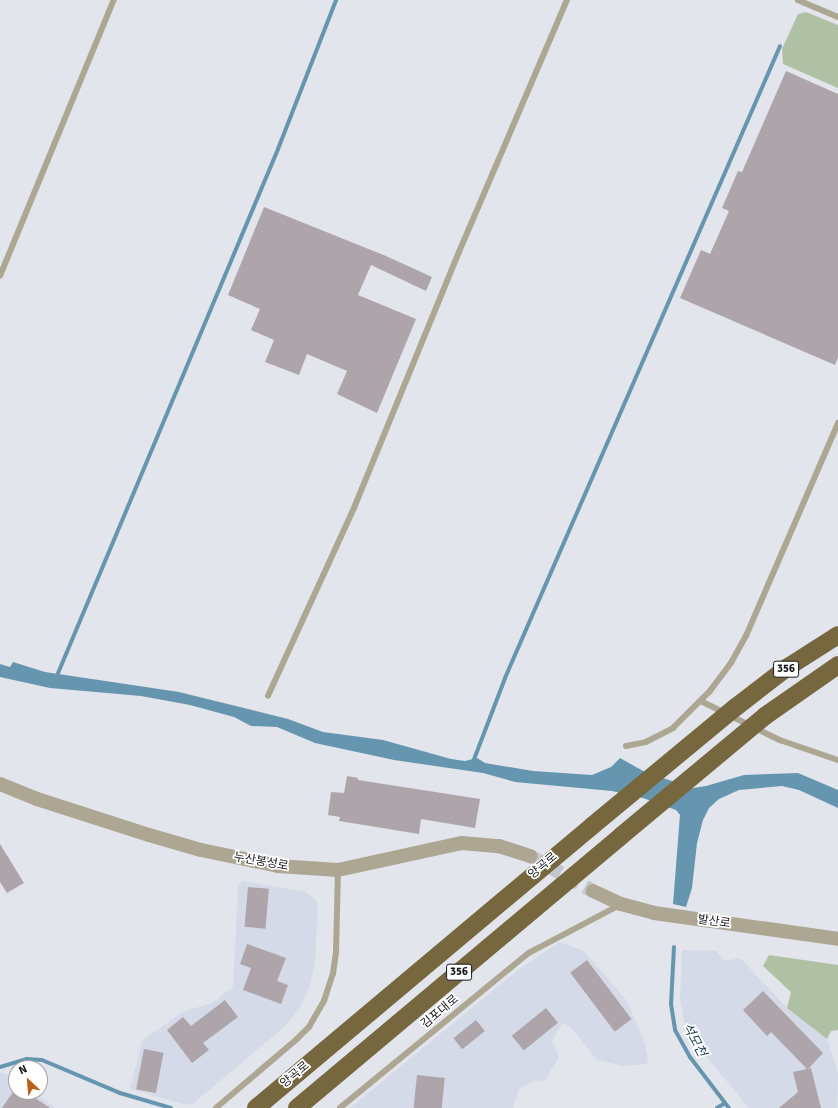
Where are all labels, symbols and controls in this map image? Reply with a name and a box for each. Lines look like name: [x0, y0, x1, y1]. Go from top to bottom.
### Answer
road number: 356: [773, 660, 799, 678]
street label: 누산봉성로: [233, 850, 289, 874]
street label: 양곡로: [526, 850, 560, 882]
street label: 발산로: [697, 913, 731, 931]
road number: 356: [446, 963, 472, 981]
street label: 김포대로: [418, 992, 462, 1032]
water label: 석모천: [679, 1020, 709, 1060]
street label: 양곡로: [278, 1059, 312, 1091]
north arrow: [8, 1060, 48, 1100]
text: N: [17, 1062, 29, 1077]

